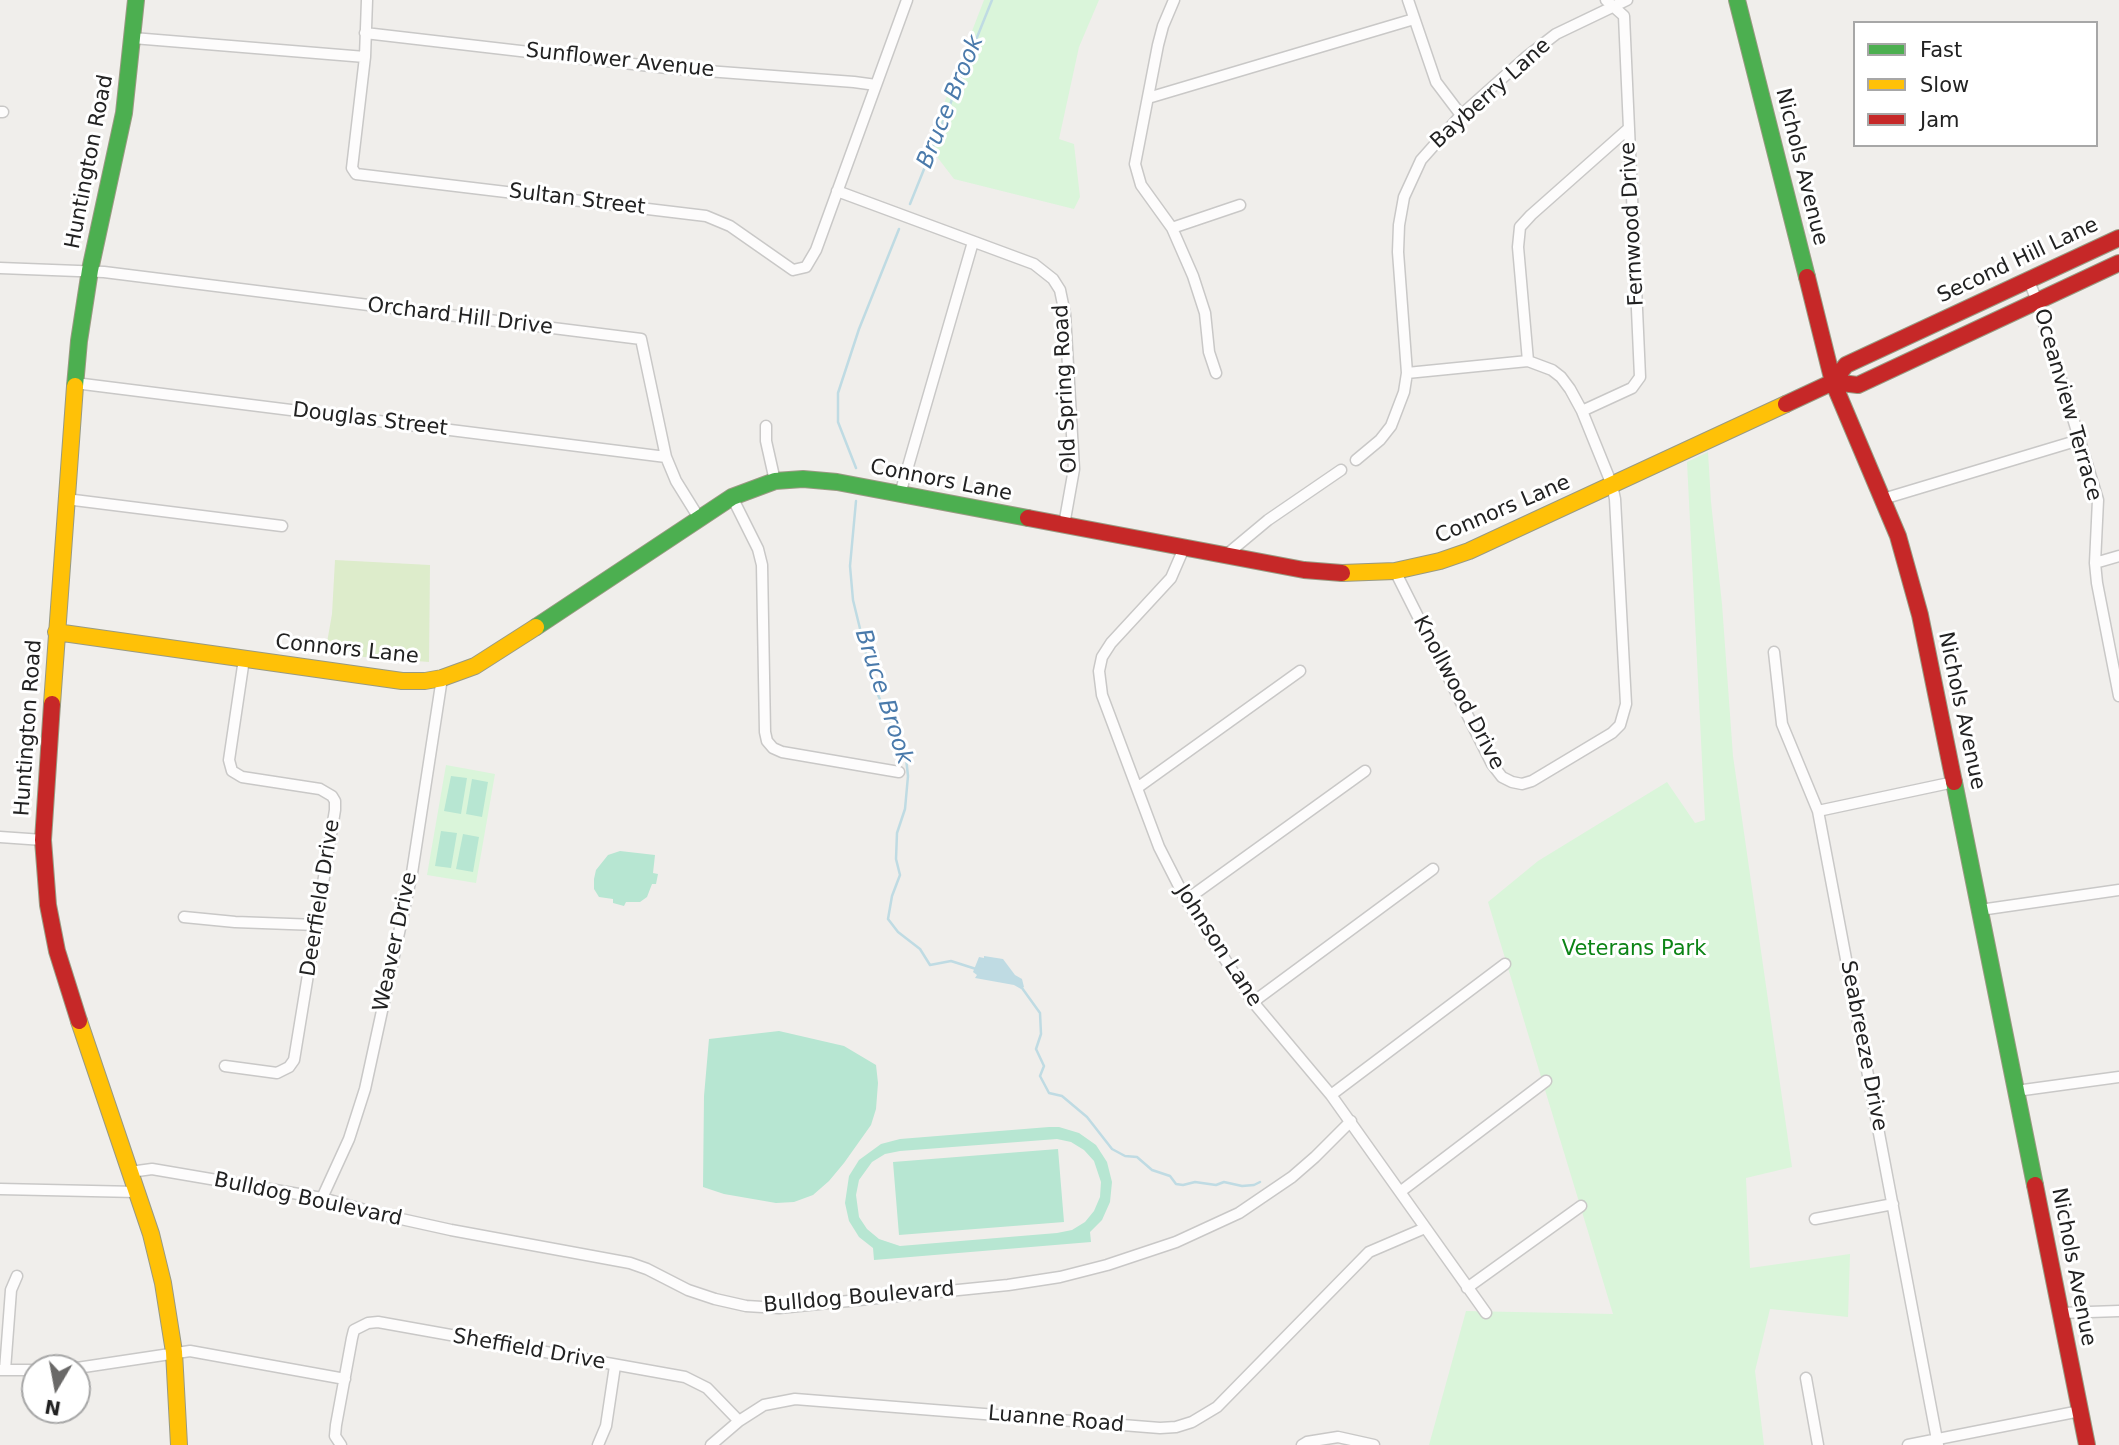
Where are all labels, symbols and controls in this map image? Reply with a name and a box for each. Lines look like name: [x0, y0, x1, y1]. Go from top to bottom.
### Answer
legend: [1853, 21, 2098, 147]
water label: Bruce Brook: [912, 32, 990, 172]
street label: Bayberry Lane: [1426, 34, 1556, 154]
text: Fast: [1920, 38, 1962, 62]
street label: Sunflower Avenue: [524, 39, 716, 83]
street label: Huntington Road: [61, 73, 119, 251]
text: Slow: [1920, 73, 1969, 97]
street label: Nichols Avenue: [1769, 86, 1833, 248]
text: Jam: [1920, 108, 1960, 132]
street label: Fernwood Drive: [1616, 141, 1650, 307]
street label: Sultan Street: [507, 179, 647, 221]
street label: Second Hill Lane: [1933, 213, 2103, 309]
street label: Orchard Hill Drive: [366, 293, 554, 341]
street label: Old Spring Road: [1049, 304, 1083, 474]
street label: Oceanview Terrace: [2028, 306, 2106, 504]
street label: Douglas Street: [291, 398, 449, 442]
street label: Connors Lane: [868, 455, 1014, 507]
street label: Connors Lane: [1432, 470, 1574, 550]
street label: Knollwood Drive: [1407, 612, 1509, 774]
water label: Bruce Brook: [848, 626, 918, 768]
street label: Connors Lane: [274, 630, 420, 670]
street label: Nichols Avenue: [1932, 630, 1990, 792]
street label: Huntington Road: [10, 639, 48, 817]
street label: Deerfield Drive: [296, 818, 346, 978]
street label: Weaver Drive: [369, 870, 423, 1014]
street label: Johnson Lane: [1169, 880, 1267, 1012]
park label: Veterans Park: [1562, 937, 1706, 963]
street label: Seabreeze Drive: [1834, 959, 1892, 1133]
street label: Bulldog Boulevard: [212, 1168, 404, 1232]
street label: Nichols Avenue: [2045, 1186, 2101, 1348]
street label: Bulldog Boulevard: [762, 1277, 956, 1319]
street label: Sheffield Drive: [451, 1324, 607, 1376]
north arrow: [21, 1354, 91, 1424]
text: N: [43, 1395, 62, 1420]
street label: Luanne Road: [987, 1402, 1125, 1438]

